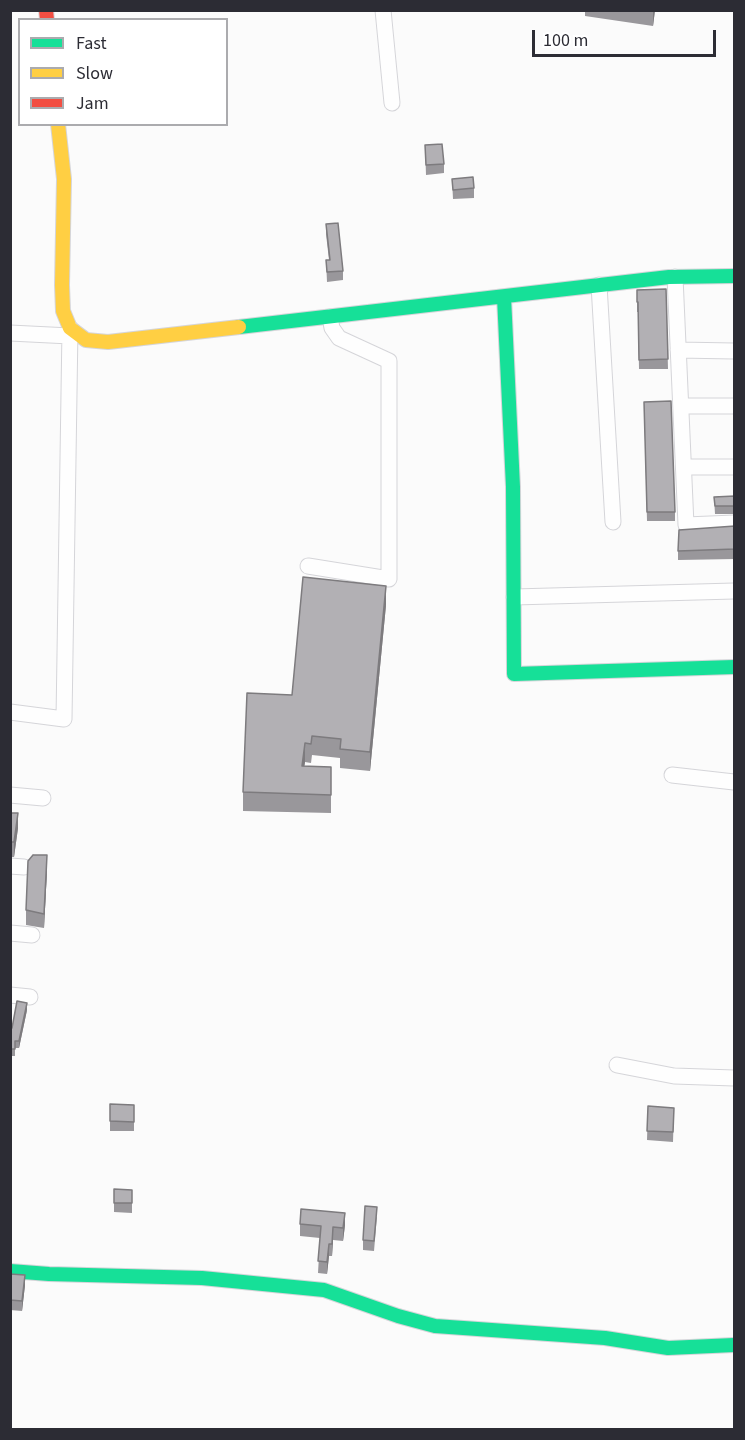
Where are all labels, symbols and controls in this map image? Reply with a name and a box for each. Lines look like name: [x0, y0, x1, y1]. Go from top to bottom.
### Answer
legend: [18, 18, 228, 126]
scale bar: [535, 18, 720, 56]
text: 100 m: [543, 28, 588, 53]
text: Fast: [76, 31, 107, 56]
text: Slow: [76, 61, 113, 86]
text: Jam: [76, 91, 109, 116]

